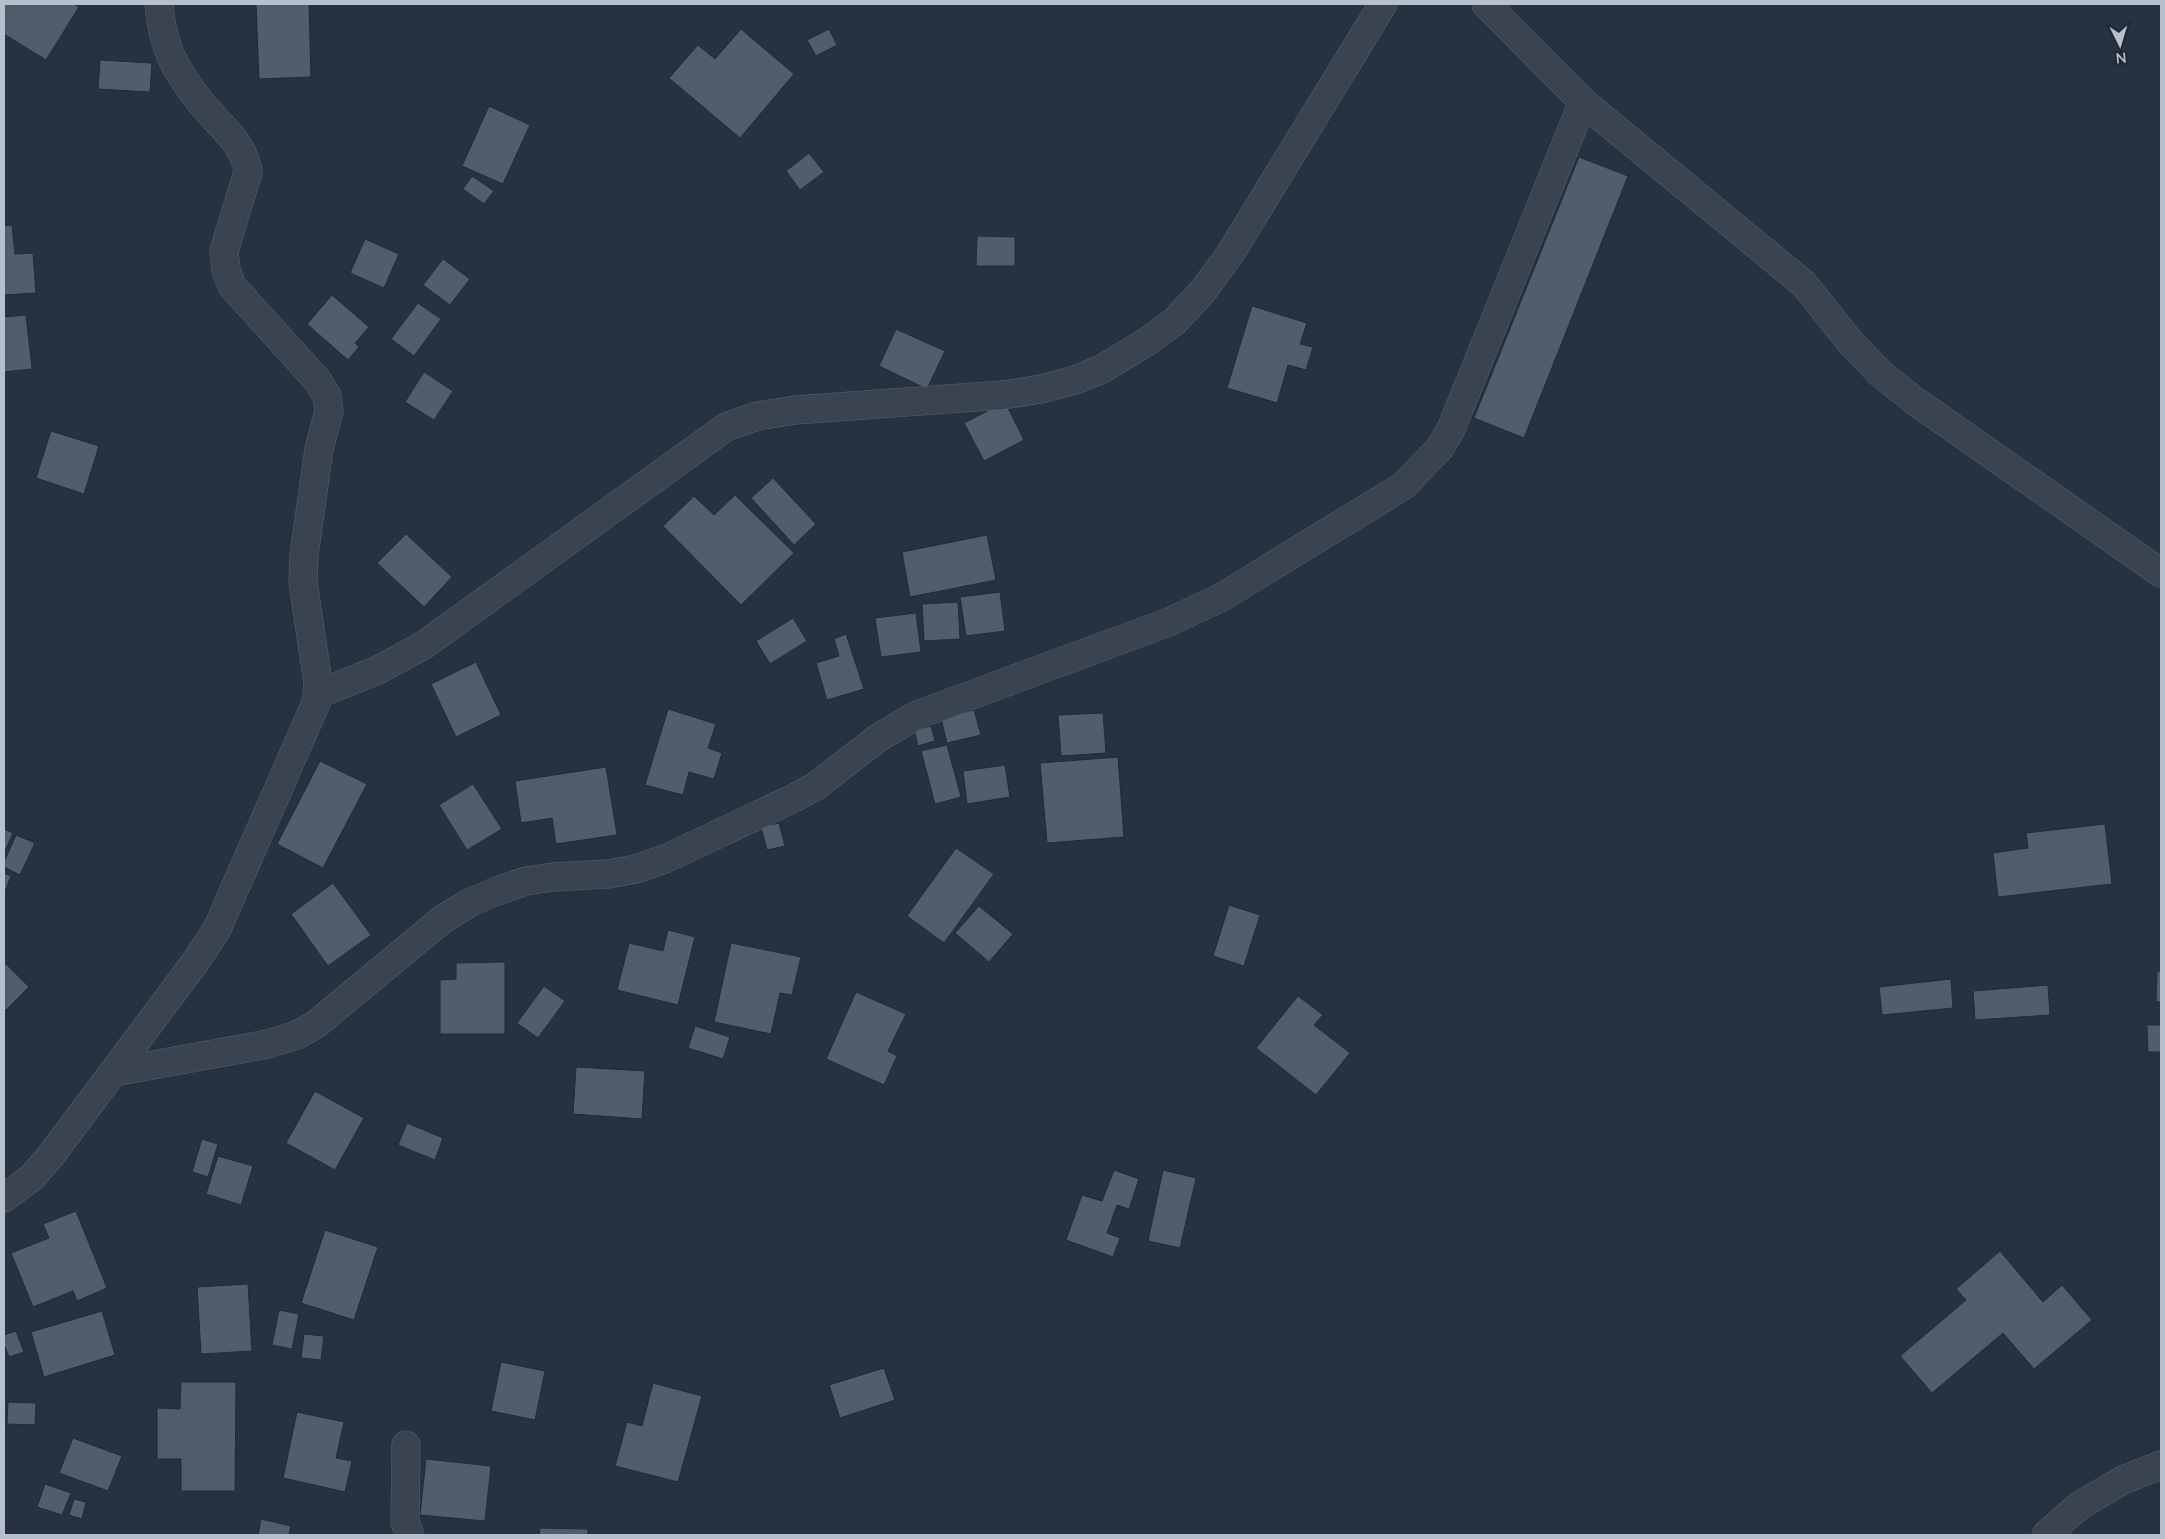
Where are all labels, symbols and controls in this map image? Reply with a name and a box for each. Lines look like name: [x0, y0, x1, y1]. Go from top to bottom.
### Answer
north arrow: [2095, 20, 2145, 70]
text: N: [2115, 50, 2127, 67]

